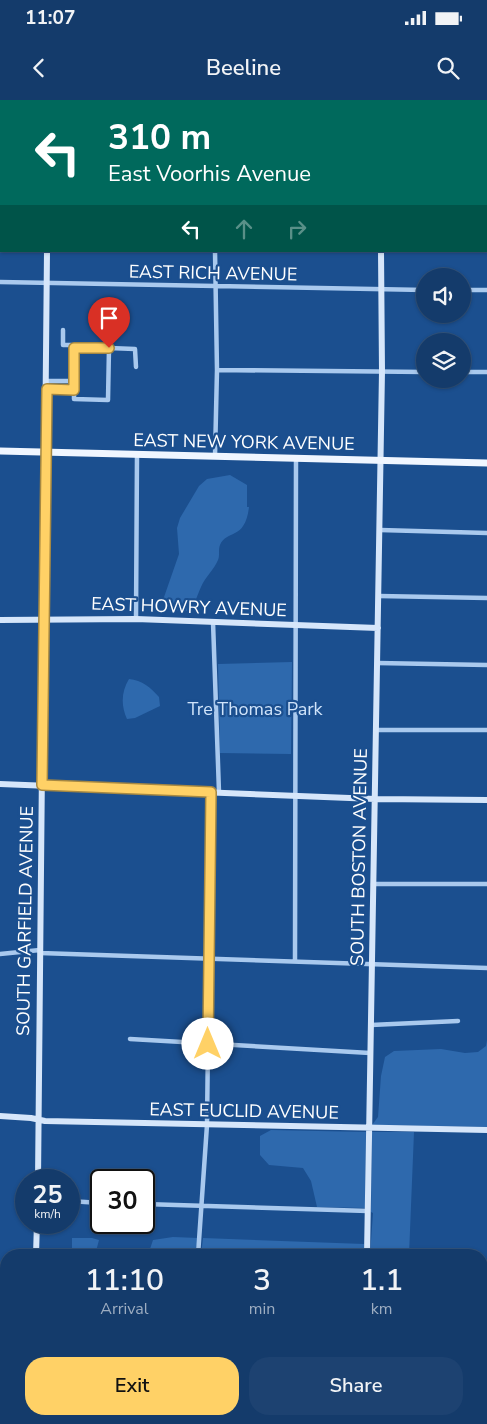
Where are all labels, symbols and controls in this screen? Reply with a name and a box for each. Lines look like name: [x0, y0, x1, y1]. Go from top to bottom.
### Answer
text: 11:07: [25, 5, 75, 31]
text: Beeline: [206, 53, 281, 83]
icon: back: [25, 54, 53, 82]
icon: search: [434, 54, 462, 82]
text: 310 m: [108, 114, 211, 161]
icon: left: [25, 120, 90, 185]
text: East Voorhis Avenue: [108, 159, 311, 189]
icon: left: [177, 215, 205, 243]
icon: ahead: [230, 215, 258, 243]
icon: right: [283, 215, 311, 243]
street label: EAST RICH AVENUE: [129, 260, 297, 286]
map controls: [416, 268, 471, 388]
button: sound: [416, 268, 471, 323]
pin: [88, 297, 130, 348]
icon: arrive: [95, 304, 123, 332]
button: layers: [416, 333, 471, 388]
street label: EAST NEW YORK AVENUE: [133, 428, 355, 456]
street label: EAST HOWRY AVENUE: [91, 592, 287, 622]
park label: Tre Thomas Park: [187, 697, 324, 721]
street label: SOUTH BOSTON AVENUE: [345, 748, 373, 966]
street label: SOUTH GARFIELD AVENUE: [11, 806, 39, 1036]
position arrow: [181, 1017, 233, 1069]
street label: EAST EUCLID AVENUE: [149, 1097, 339, 1125]
speed limit sign: 30: [90, 1169, 155, 1234]
text: 25: [32, 1178, 63, 1212]
text: km/h: [34, 1206, 61, 1222]
text: 11:10: [85, 1260, 164, 1301]
text: 3: [253, 1260, 271, 1301]
text: 1.1: [360, 1260, 403, 1301]
text: Arrival: [100, 1298, 148, 1320]
text: min: [249, 1298, 275, 1320]
text: km: [371, 1298, 392, 1320]
button: Exit: [25, 1357, 239, 1415]
button: Share: [249, 1357, 463, 1415]

